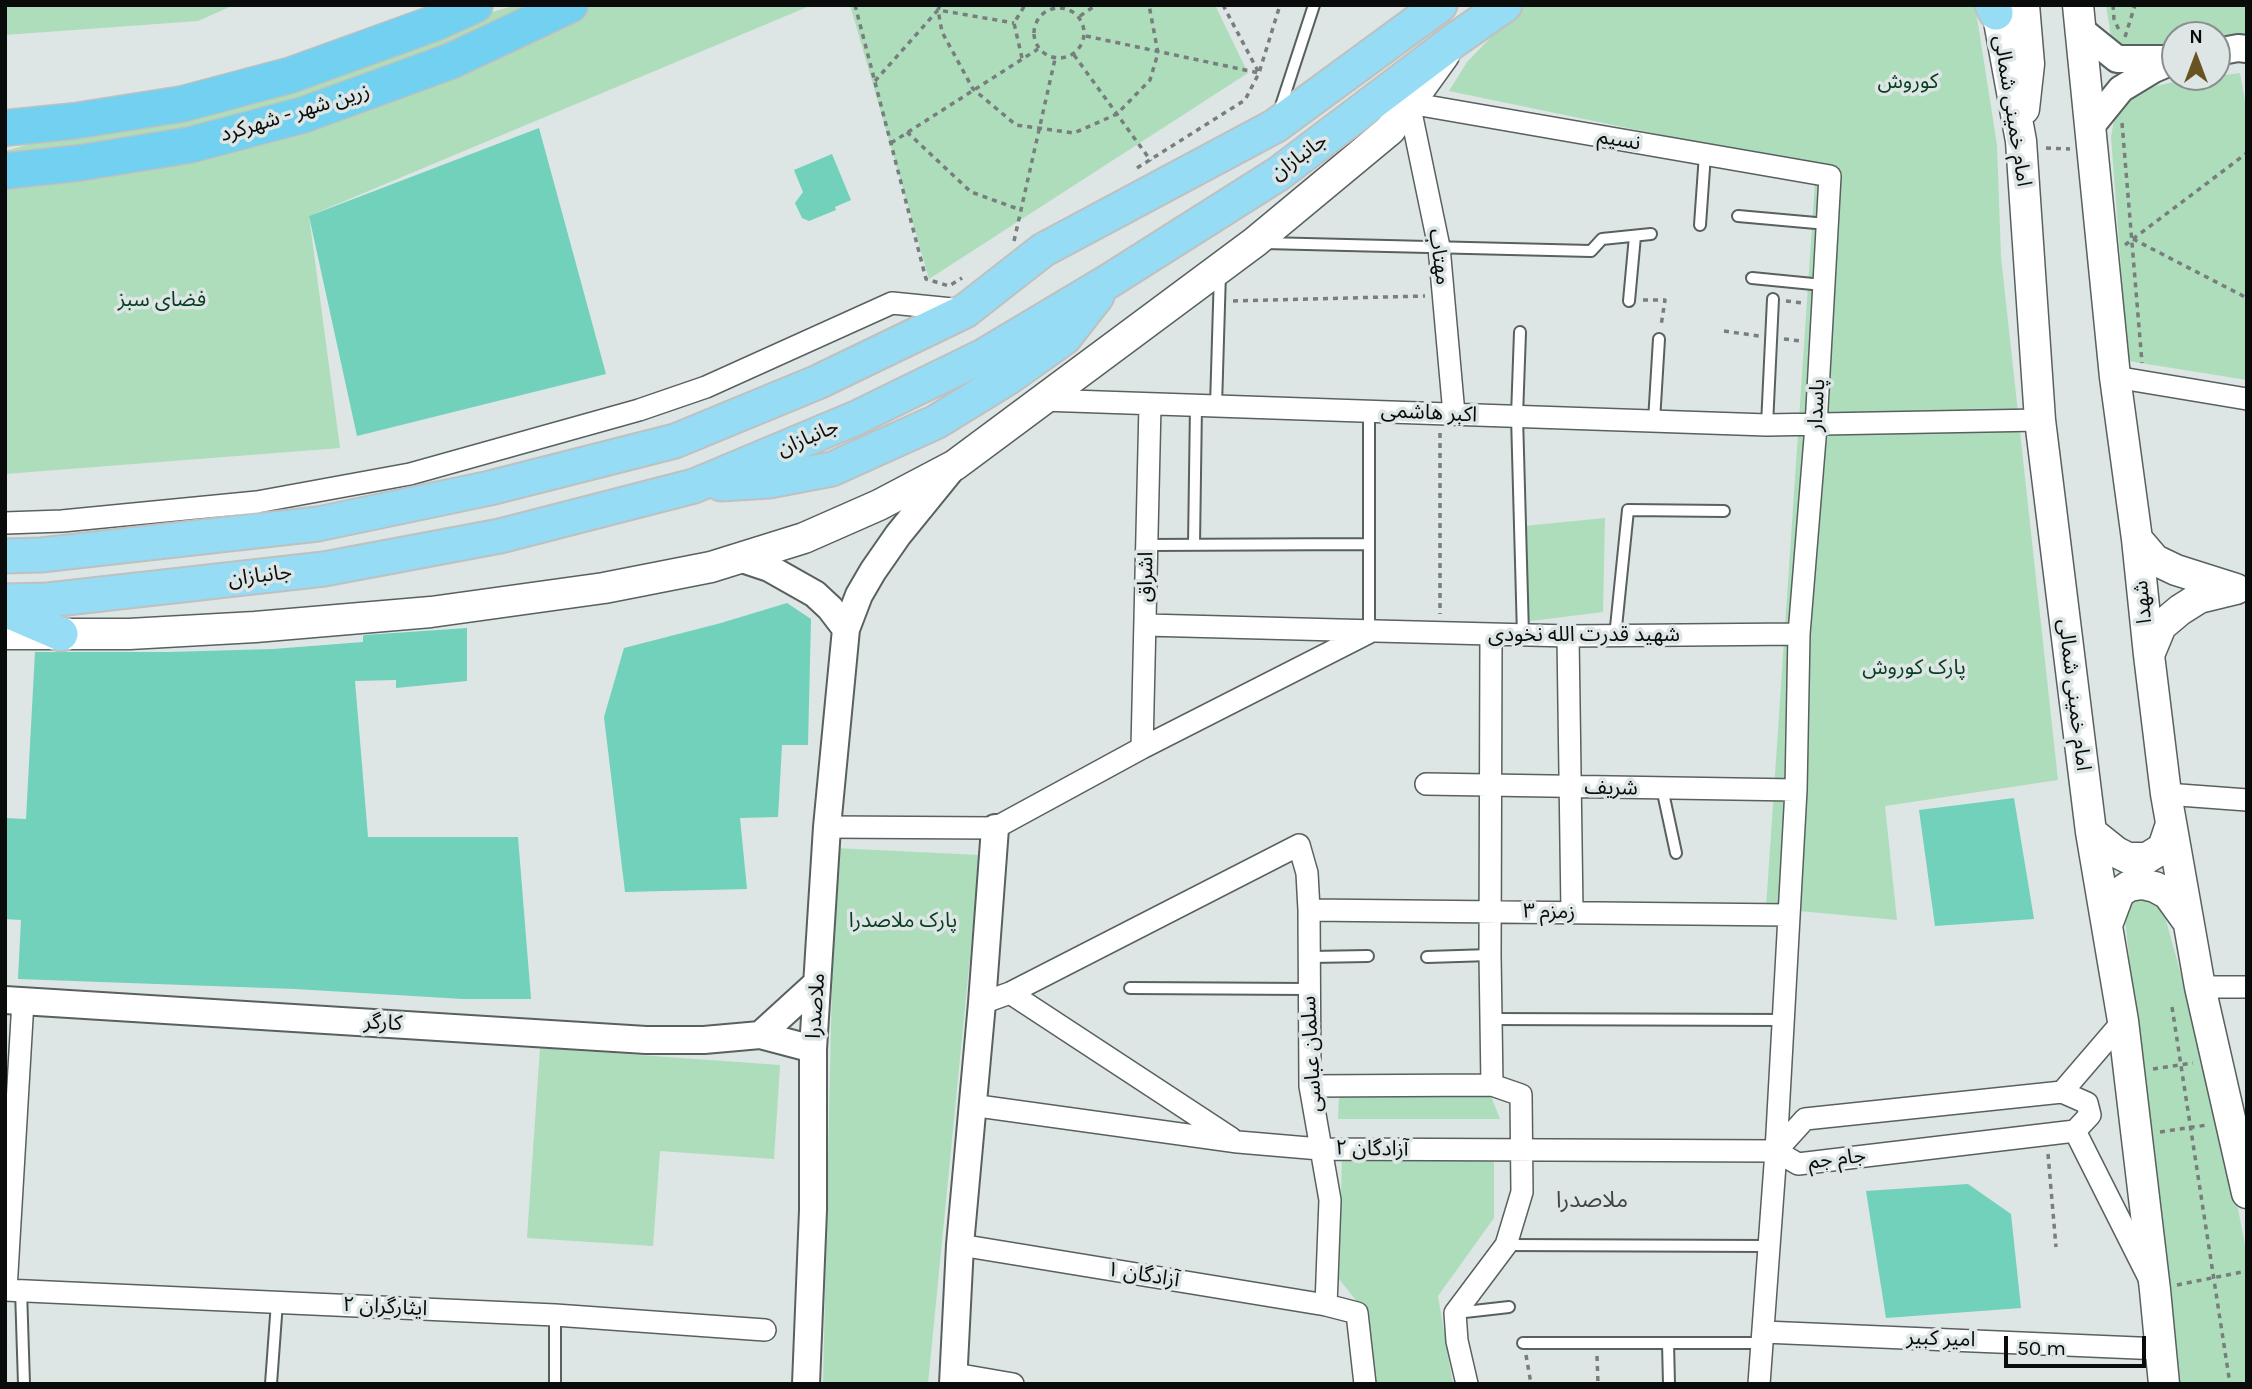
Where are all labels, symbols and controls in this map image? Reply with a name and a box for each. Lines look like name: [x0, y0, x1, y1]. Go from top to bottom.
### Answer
north arrow: [2161, 21, 2231, 91]
text: N: [2189, 26, 2203, 48]
street label: امام خمینی شمالی: [1988, 34, 2036, 188]
park label: کوروش: [1877, 69, 1939, 95]
street label: زرین شهر - شهرکرد: [217, 78, 373, 148]
street label: نسیم: [1596, 124, 1642, 156]
street label: جانبازان: [1266, 128, 1332, 186]
street label: مهتاب: [1423, 227, 1455, 287]
park label: فضای سبز: [118, 287, 206, 313]
street label: پاسدار: [1803, 378, 1831, 432]
street label: اکبر هاشمی: [1380, 398, 1478, 428]
street label: جانبازان: [774, 414, 842, 462]
street label: اشراق: [1133, 552, 1159, 602]
street label: جانبازان: [227, 560, 293, 592]
street label: شهدا: [2128, 579, 2158, 625]
street label: امام خمینی شمالی: [2052, 618, 2096, 772]
street label: شهید قدرت الله نخودی: [1488, 622, 1680, 648]
park label: پارک کوروش: [1862, 655, 1966, 681]
street label: شریف: [1584, 775, 1638, 801]
street label: زمزم ۳: [1523, 899, 1575, 925]
park label: پارک ملاصدرا: [849, 908, 957, 934]
street label: ملاصدرا: [801, 972, 831, 1040]
street label: سلمان عباسی: [1296, 995, 1328, 1113]
street label: کارگر: [363, 1009, 403, 1037]
street label: آزادگان ۲: [1335, 1136, 1409, 1162]
street label: جام جم: [1807, 1143, 1867, 1175]
district label: ملاصدرا: [1556, 1186, 1628, 1214]
street label: آزادگان ۱: [1105, 1257, 1181, 1293]
street label: ایثارگران ۲: [342, 1292, 428, 1322]
scale bar: [2007, 1322, 2149, 1366]
street label: امیر کبیر: [1906, 1325, 1976, 1353]
text: 50 m: [2017, 1336, 2066, 1360]

